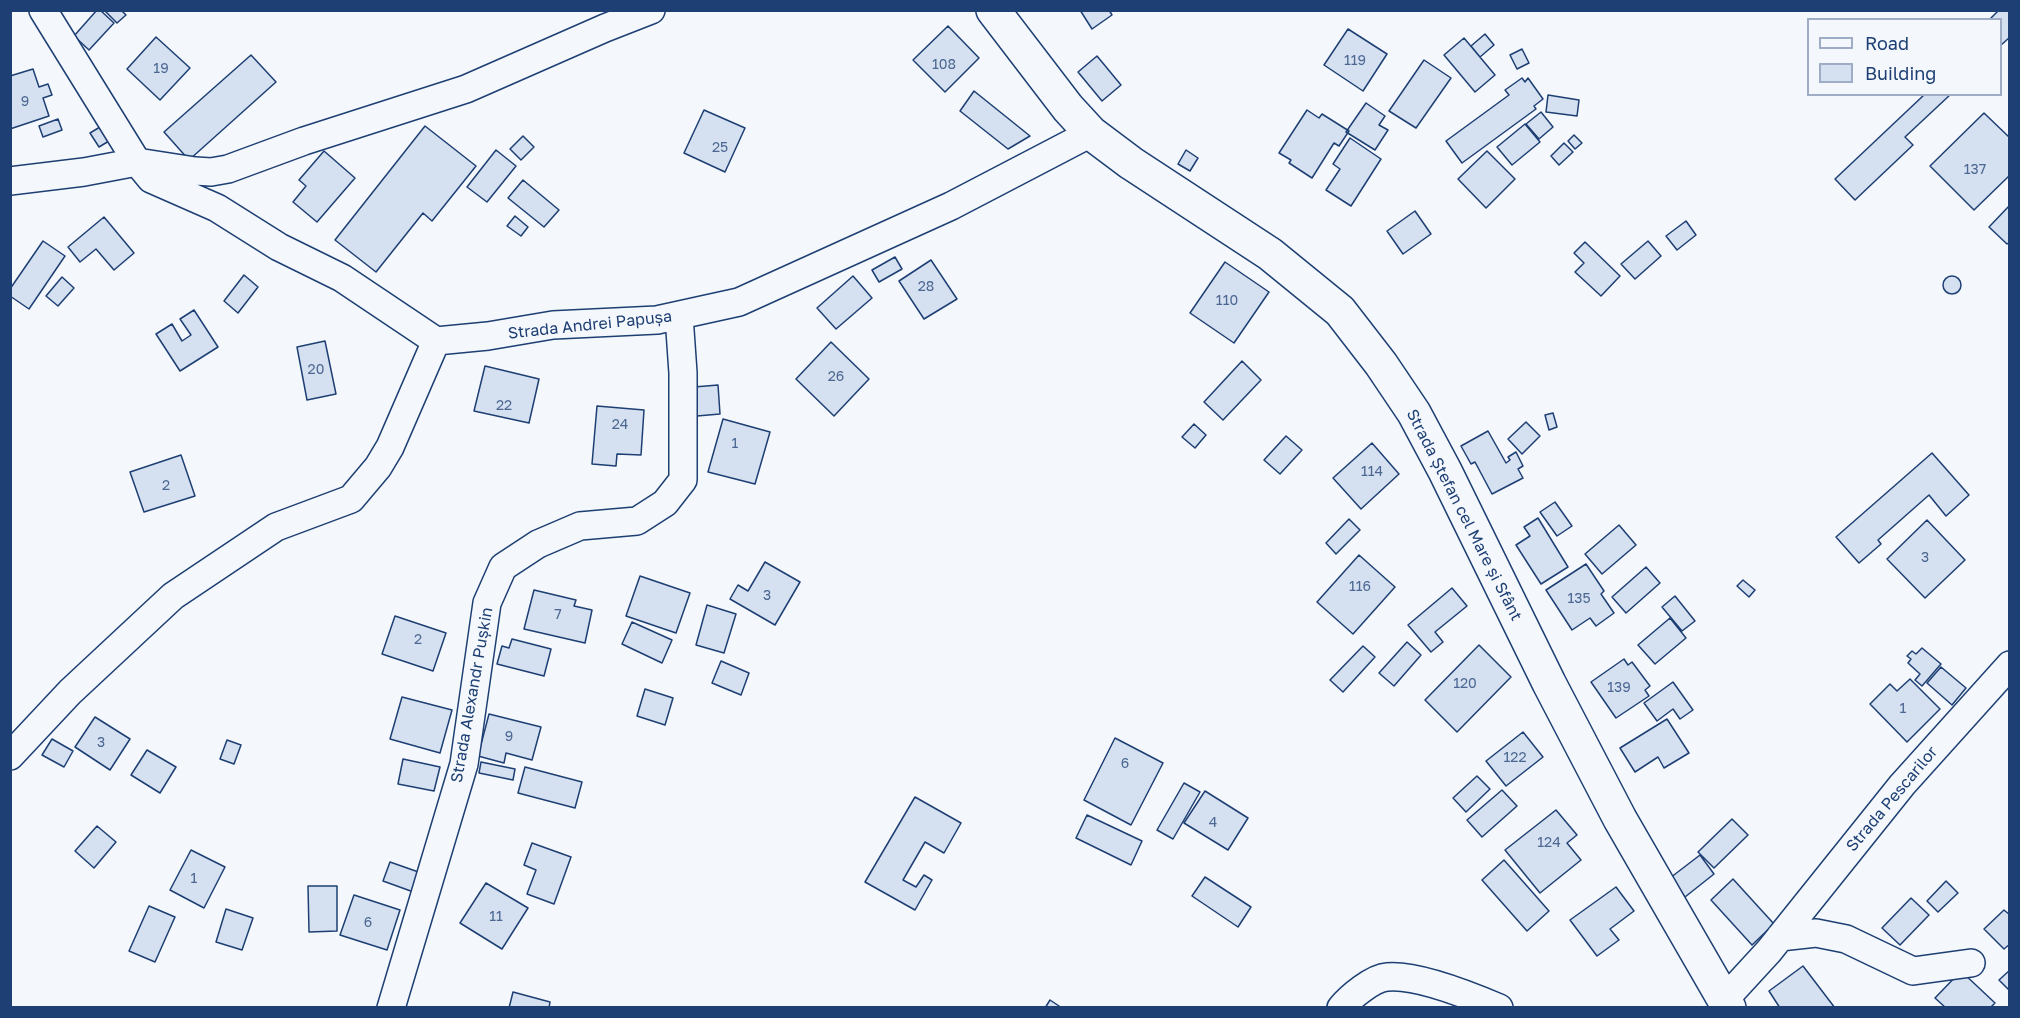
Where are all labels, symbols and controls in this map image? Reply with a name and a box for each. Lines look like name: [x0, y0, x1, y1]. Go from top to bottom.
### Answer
legend: [1807, 18, 2002, 96]
text: Road: [1865, 32, 1909, 54]
house number: 119: [1344, 53, 1366, 69]
house number: 108: [932, 57, 956, 73]
house number: 19: [153, 61, 169, 77]
text: Building: [1865, 62, 1936, 84]
house number: 9: [21, 94, 29, 110]
house number: 25: [712, 140, 728, 156]
house number: 137: [1964, 162, 1986, 178]
house number: 28: [918, 279, 934, 295]
house number: 110: [1216, 293, 1238, 309]
street label: Strada Andrei Papușa: [507, 307, 673, 343]
house number: 20: [308, 362, 324, 378]
house number: 26: [828, 369, 844, 385]
house number: 22: [496, 398, 512, 414]
street label: Strada Ștefan cel Mare și Sfânt: [1402, 406, 1526, 624]
house number: 24: [612, 417, 628, 433]
house number: 1: [732, 436, 738, 452]
house number: 114: [1361, 464, 1383, 480]
house number: 2: [162, 478, 170, 494]
house number: 3: [1921, 550, 1929, 566]
house number: 116: [1349, 579, 1371, 595]
house number: 3: [763, 588, 771, 604]
house number: 135: [1567, 591, 1591, 607]
street label: Strada Alexandr Pușkin: [447, 606, 497, 784]
house number: 7: [554, 607, 562, 623]
house number: 2: [414, 632, 422, 648]
house number: 120: [1453, 676, 1477, 692]
house number: 139: [1607, 680, 1631, 696]
house number: 1: [1900, 701, 1906, 717]
house number: 9: [505, 729, 513, 745]
house number: 3: [97, 735, 105, 751]
street label: Strada Pescarilor: [1842, 742, 1942, 856]
house number: 122: [1503, 750, 1527, 766]
house number: 6: [1121, 756, 1129, 772]
house number: 4: [1209, 815, 1217, 831]
house number: 124: [1537, 835, 1561, 851]
house number: 1: [191, 871, 197, 887]
house number: 11: [489, 909, 503, 925]
house number: 6: [364, 915, 372, 931]

